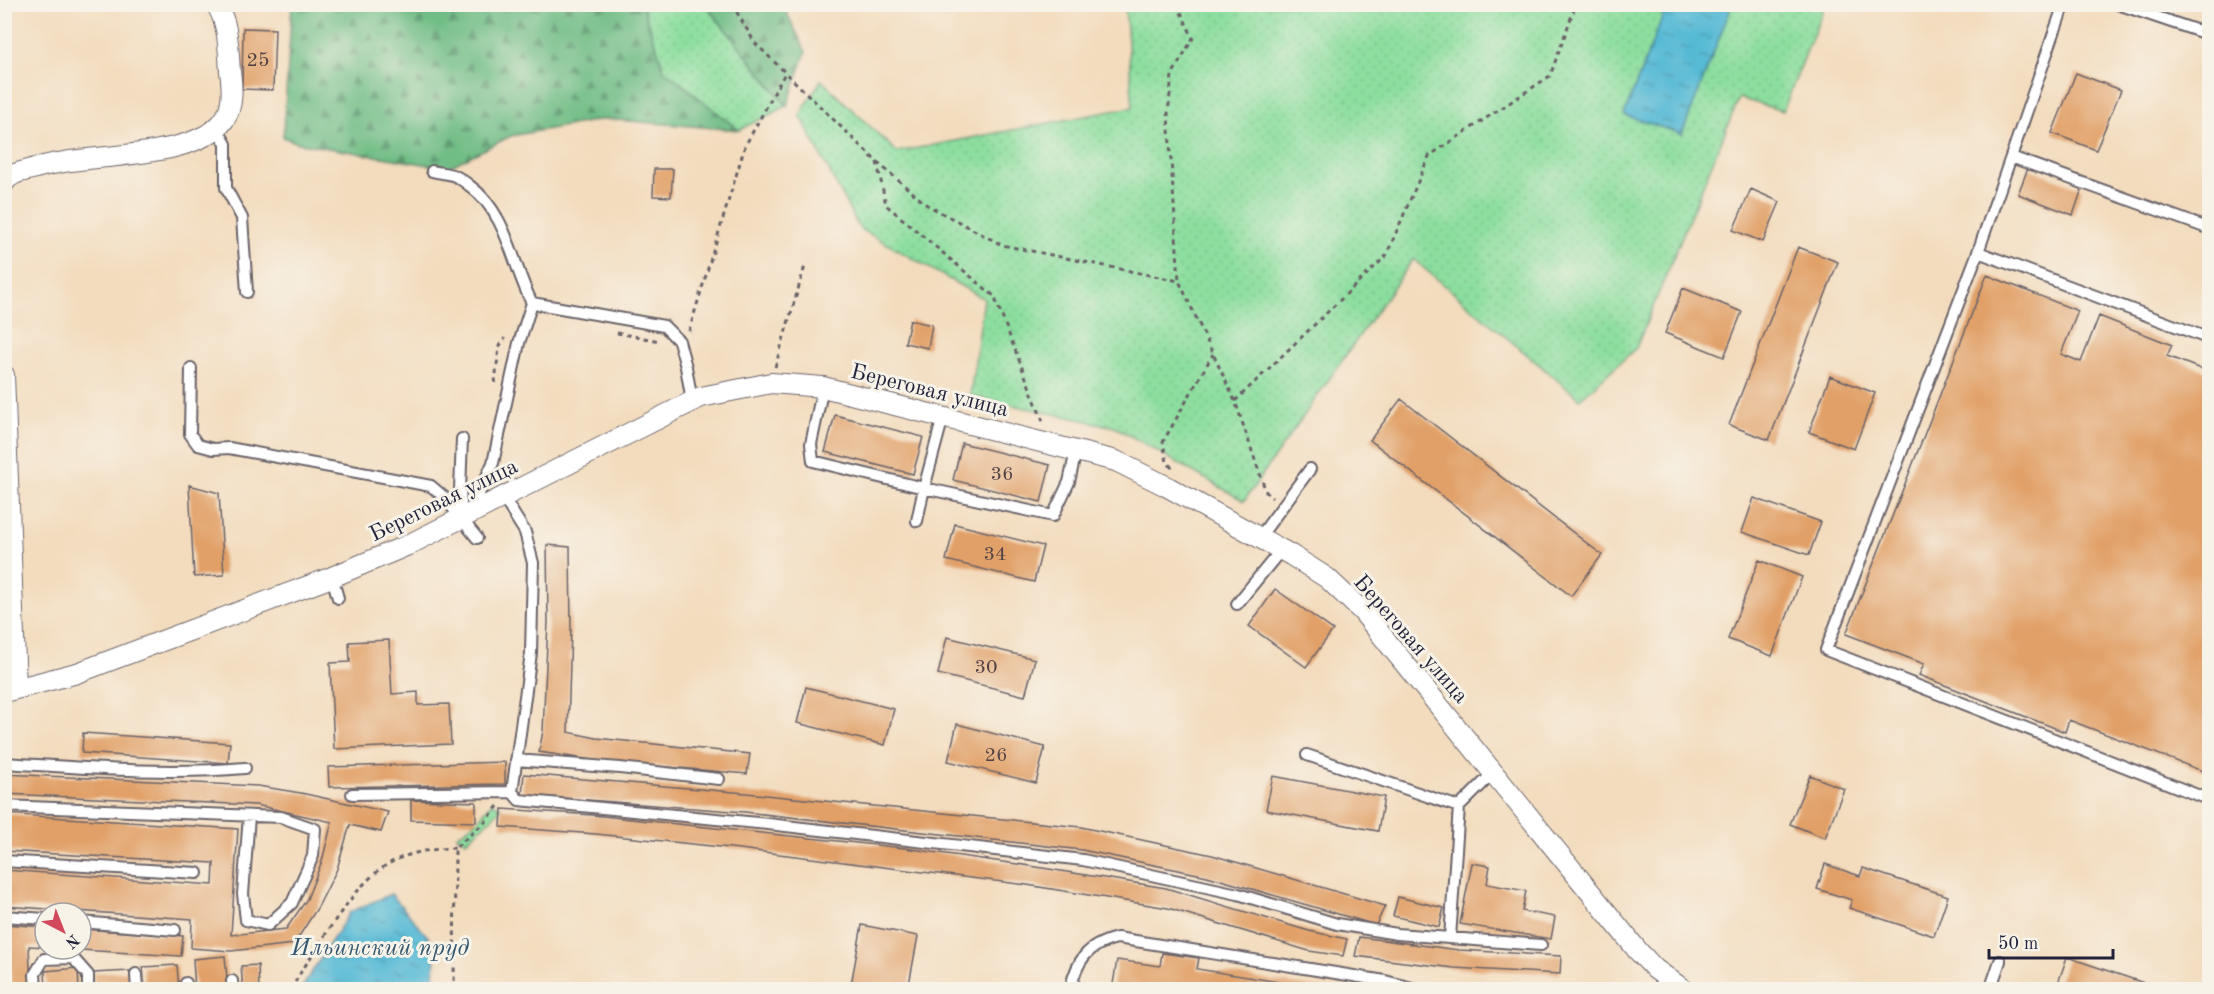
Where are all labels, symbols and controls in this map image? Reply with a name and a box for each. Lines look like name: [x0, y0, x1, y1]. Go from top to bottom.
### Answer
house number: 25: [246, 51, 270, 71]
street label: Береговая улица: [848, 361, 1011, 421]
street label: Береговая улица: [366, 455, 522, 546]
house number: 36: [990, 465, 1014, 485]
house number: 34: [983, 545, 1007, 565]
street label: Береговая улица: [1349, 571, 1472, 708]
house number: 30: [974, 658, 998, 678]
house number: 26: [984, 746, 1008, 766]
north arrow: [33, 901, 93, 961]
scale bar: [1989, 922, 2114, 960]
text: N: [61, 931, 82, 951]
text: 50 m: [1998, 935, 2038, 953]
water label: Ильинский пруд: [290, 937, 469, 961]

